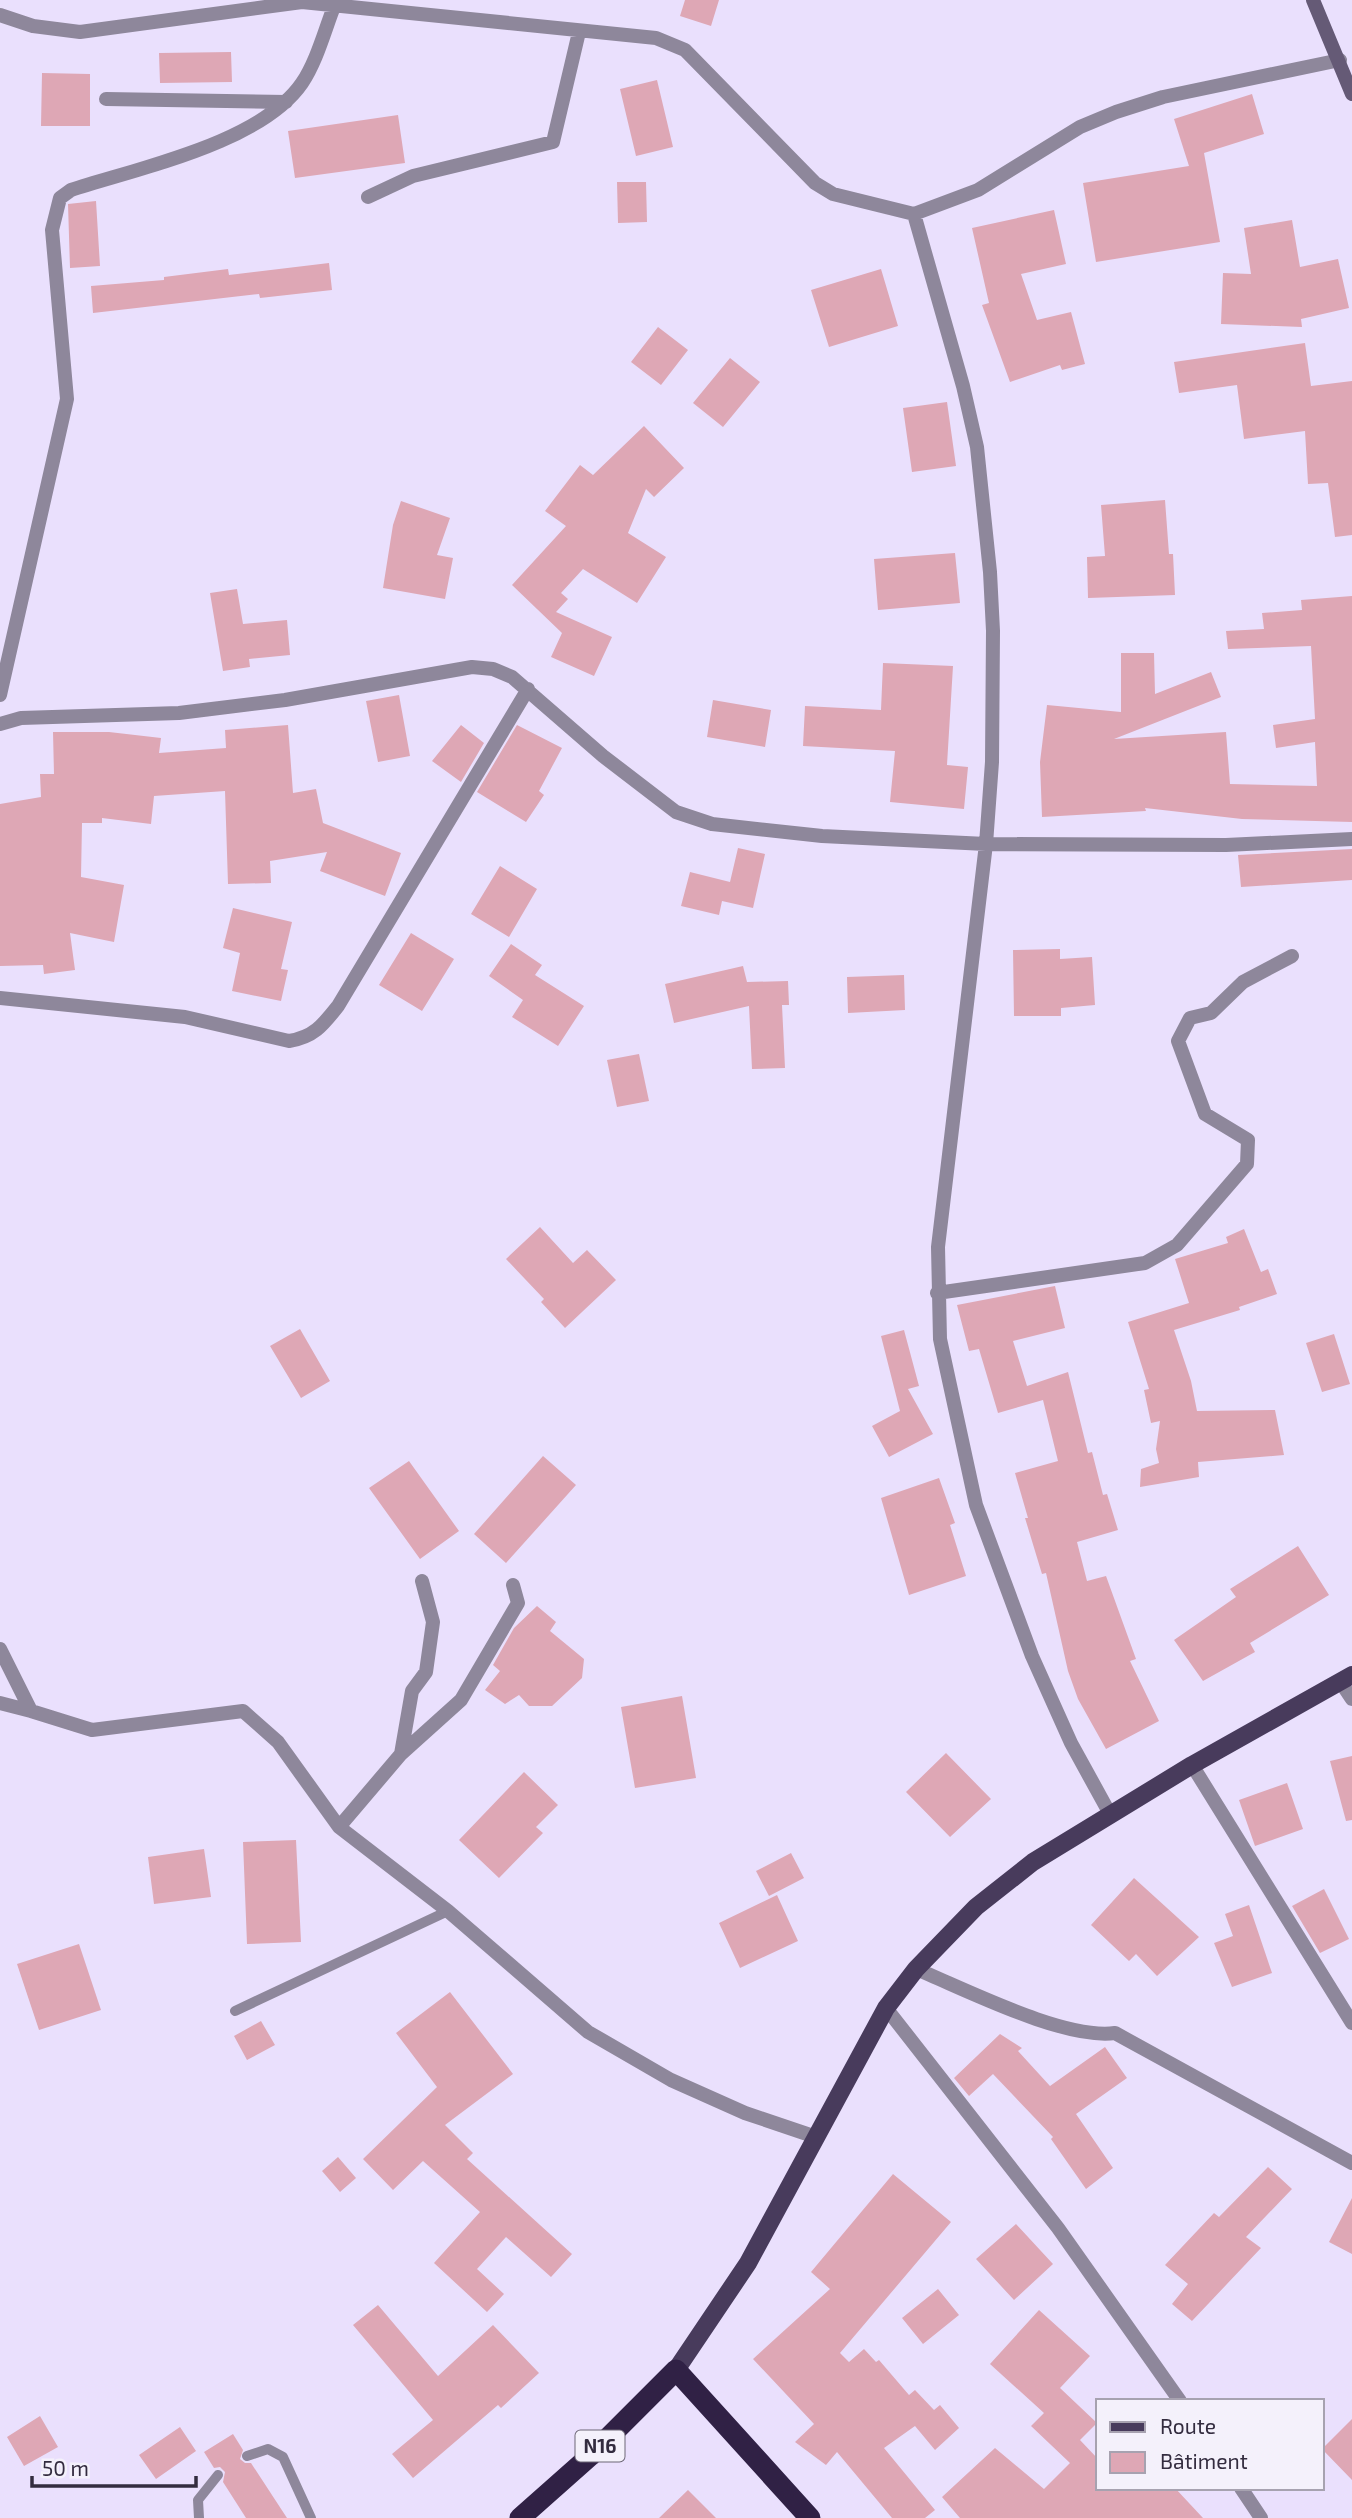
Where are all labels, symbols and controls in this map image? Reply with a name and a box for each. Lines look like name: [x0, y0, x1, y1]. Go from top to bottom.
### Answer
legend: [1096, 2399, 1324, 2490]
text: Route: [1160, 2413, 1216, 2438]
road number: N16: [576, 2430, 624, 2462]
scale bar: [32, 2444, 196, 2488]
text: Bâtiment: [1160, 2448, 1248, 2473]
text: 50 m: [42, 2455, 89, 2480]

